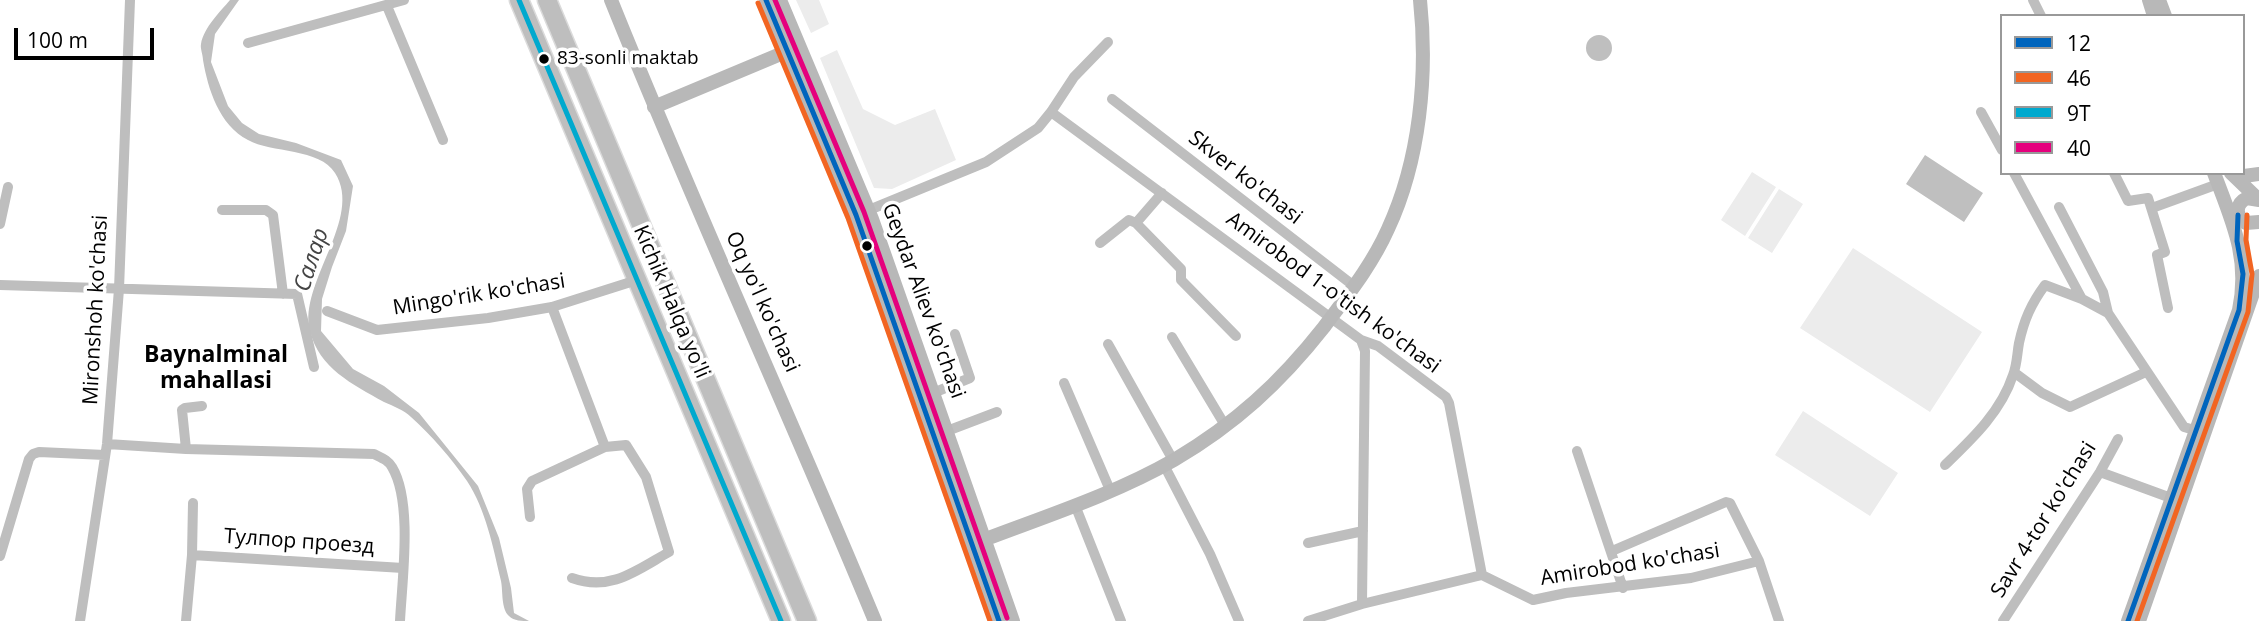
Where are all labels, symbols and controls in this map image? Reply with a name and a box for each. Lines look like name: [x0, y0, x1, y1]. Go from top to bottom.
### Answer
scale bar: [18, 14, 158, 58]
legend: [2000, 14, 2245, 175]
text: 100 m: [27, 26, 88, 54]
text: 12: [2067, 29, 2091, 57]
place label: 83-sonli maktab: [557, 48, 699, 70]
marker: 83-sonli maktab: [537, 52, 551, 66]
text: 46: [2067, 64, 2091, 92]
text: 9Т: [2067, 99, 2091, 127]
street label: Skver ko'chasi: [1183, 126, 1307, 230]
text: 40: [2067, 134, 2091, 162]
street label: Geydar Aliev ko'chasi: [876, 200, 970, 402]
street label: Amirobod 1-o'tish ko'chasi: [1221, 207, 1445, 379]
street label: Mironshoh ko'chasi: [78, 214, 114, 406]
street label: Kichik Halqa yo'li: [627, 222, 715, 382]
water label: Салар: [289, 225, 335, 295]
street label: Oq yo'l ko'chasi: [720, 228, 804, 376]
unlabelled marker: [860, 239, 874, 253]
street label: Mingo'rik ko'chasi: [391, 269, 567, 321]
district label: Baynalminal mahallasi: [144, 341, 288, 395]
street label: Savr 4-tor ko'chasi: [1986, 437, 2102, 603]
street label: Тулпор проезд: [223, 524, 375, 560]
street label: Amirobod ko'chasi: [1539, 538, 1721, 592]

